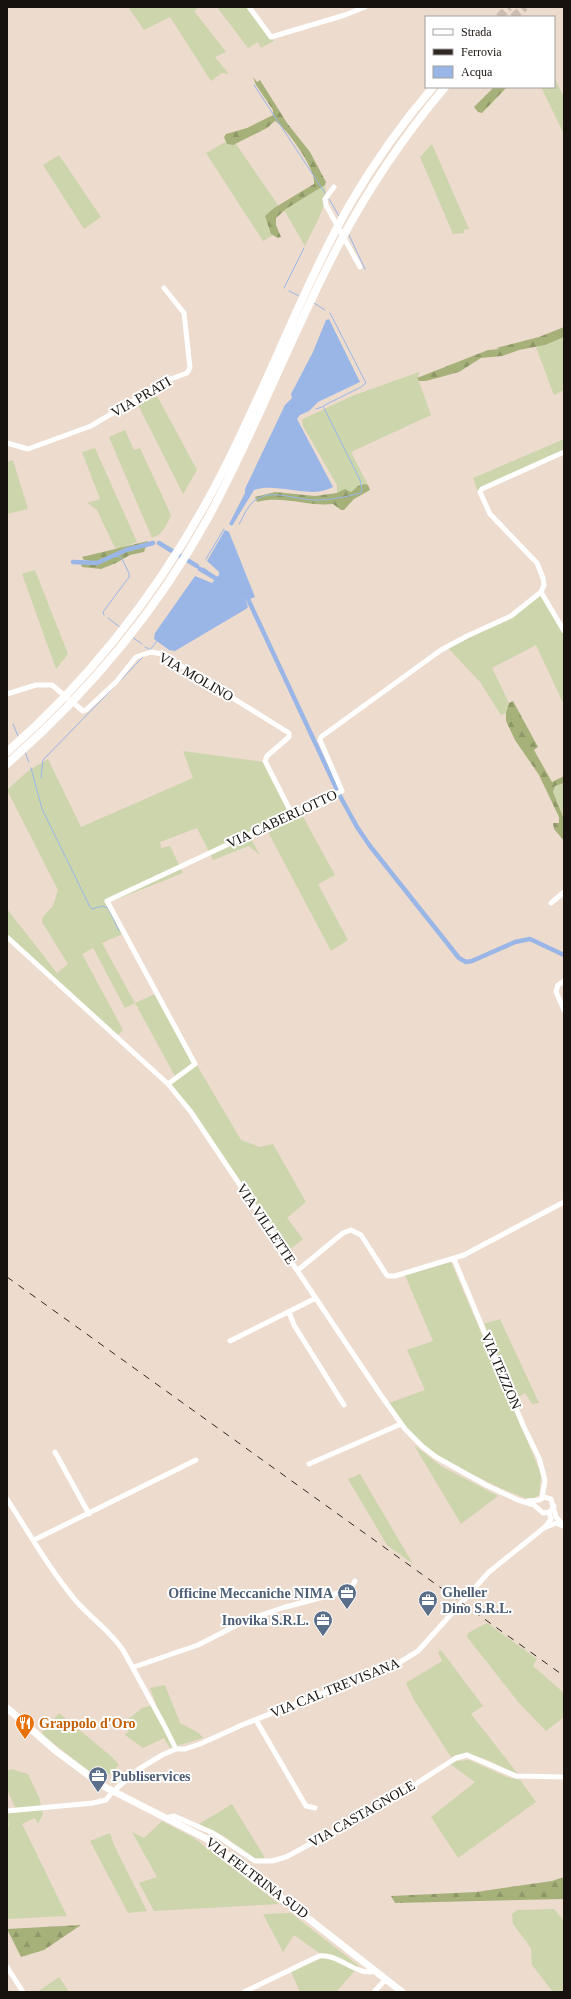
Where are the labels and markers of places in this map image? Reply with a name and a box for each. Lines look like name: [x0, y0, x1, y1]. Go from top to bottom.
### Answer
office icon: Officine Meccaniche NIMA: [336, 1582, 358, 1610]
place label: Gheller Dino S.R.L.: [442, 1585, 512, 1616]
place label: Officine Meccaniche NIMA: [168, 1586, 334, 1601]
office icon: Gheller Dino S.R.L.: [417, 1589, 439, 1617]
office icon: Inovika S.R.L.: [312, 1609, 334, 1637]
place label: Inovika S.R.L.: [222, 1613, 309, 1628]
restaurant icon: Grappolo d'Oro: [14, 1712, 36, 1740]
place label: Grappolo d'Oro: [39, 1716, 136, 1731]
office icon: Publiservices: [87, 1765, 109, 1793]
place label: Publiservices: [112, 1769, 191, 1784]

